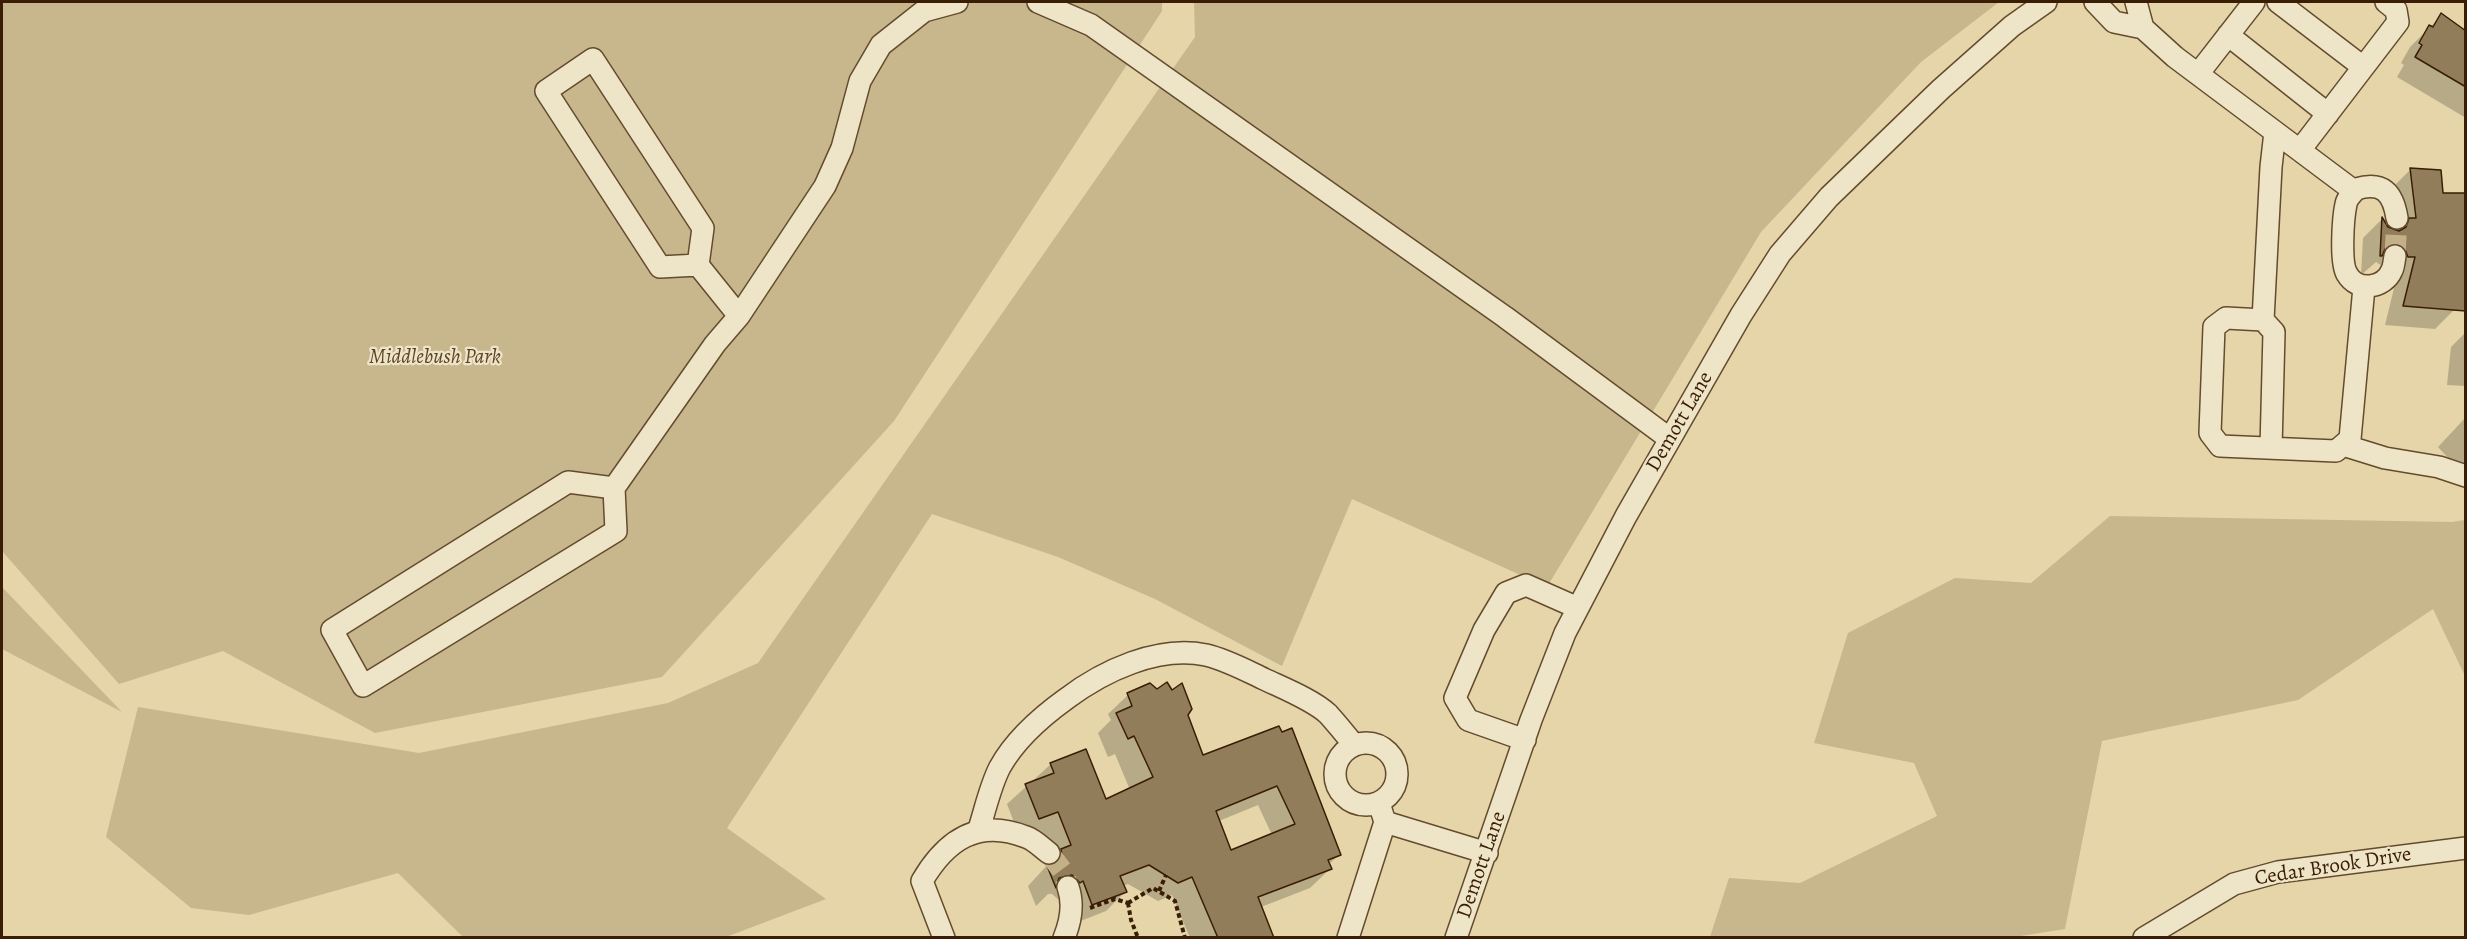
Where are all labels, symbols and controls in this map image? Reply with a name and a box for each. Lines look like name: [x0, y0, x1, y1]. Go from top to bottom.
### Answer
park label: Middlebush Park: [369, 345, 501, 371]
street label: Demott Lane: [1641, 367, 1719, 477]
street label: Demott Lane: [1452, 808, 1512, 922]
street label: Cedar Brook Drive: [2253, 842, 2413, 892]

